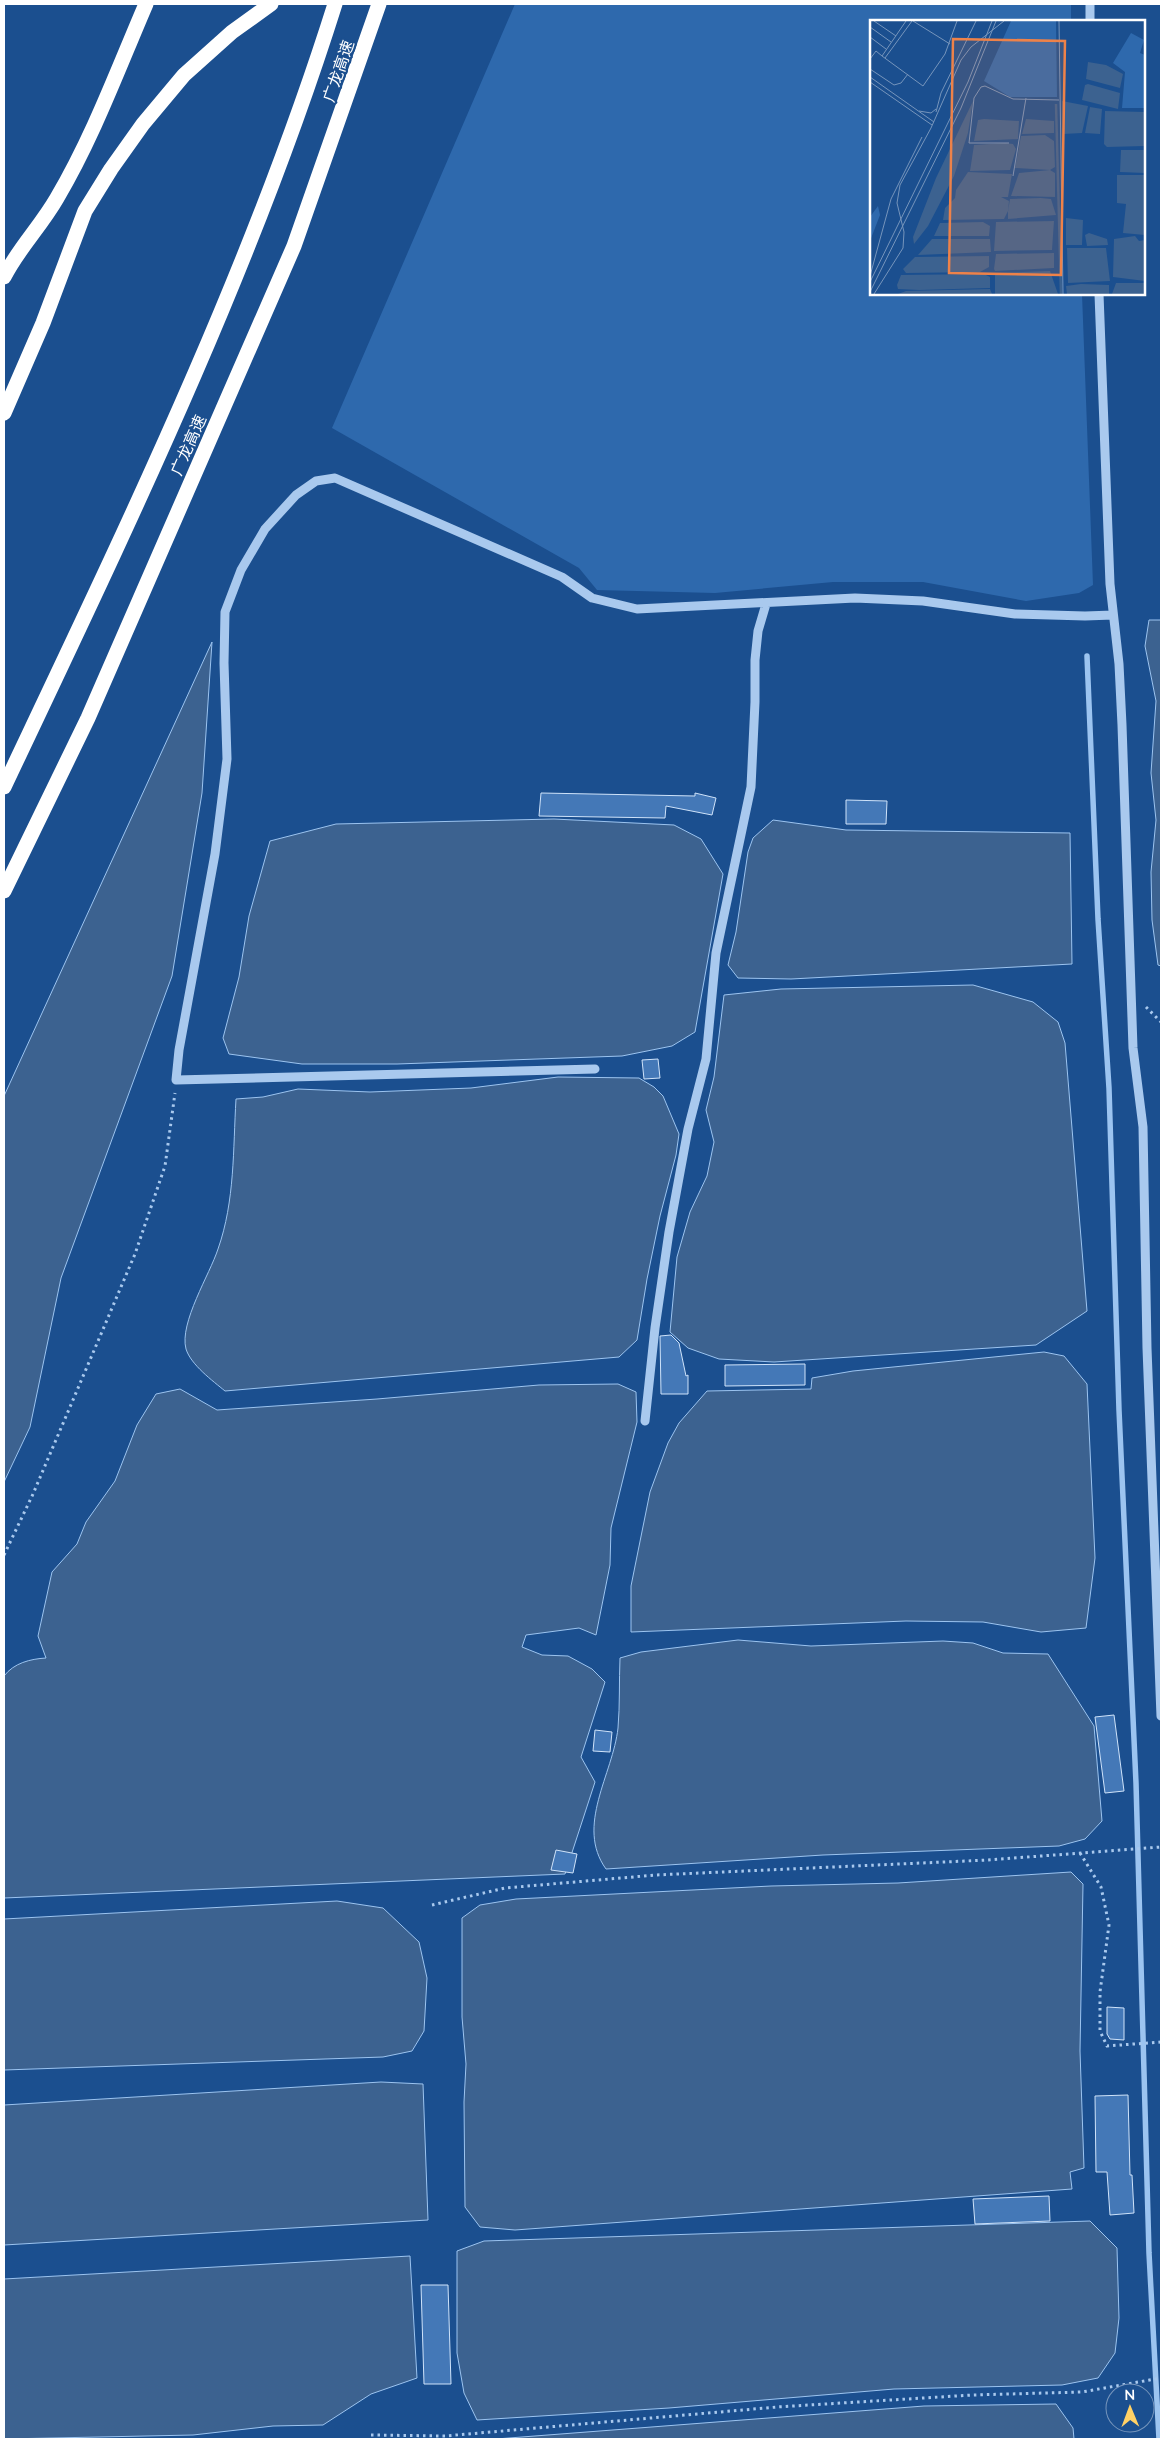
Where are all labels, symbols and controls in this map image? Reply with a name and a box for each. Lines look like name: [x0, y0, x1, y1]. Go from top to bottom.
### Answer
inset map: [870, 20, 1145, 295]
street label: 广龙高速: [318, 37, 357, 104]
street label: 广龙高速: [166, 412, 209, 478]
north arrow: [1105, 2383, 1155, 2433]
text: N: [1124, 2386, 1135, 2403]

